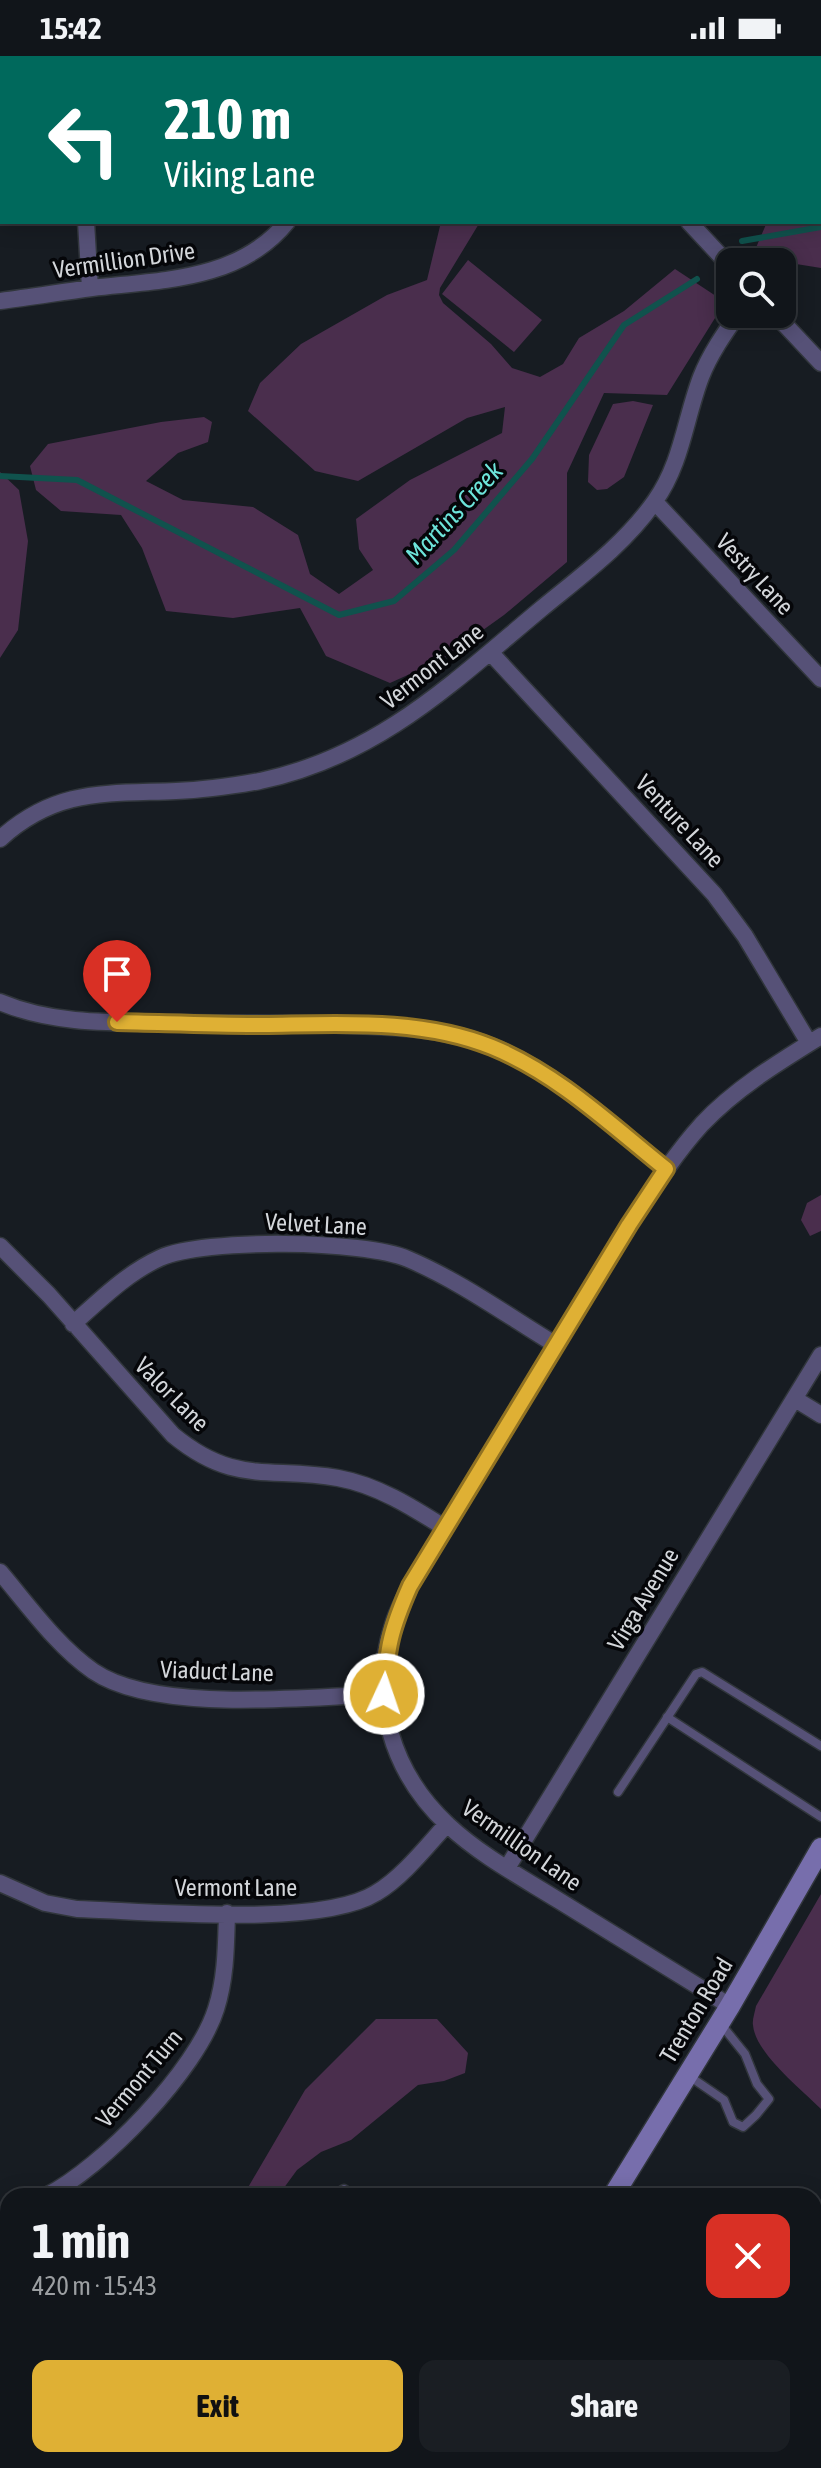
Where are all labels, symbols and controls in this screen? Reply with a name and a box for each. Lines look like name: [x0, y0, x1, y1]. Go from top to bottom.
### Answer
text: 15:42: [40, 11, 102, 45]
text: 210 m: [164, 87, 291, 151]
icon: left: [32, 88, 136, 192]
text: Viking Lane: [164, 153, 315, 195]
street label: Vermillion Drive: [51, 237, 197, 283]
map controls: [716, 248, 796, 328]
button: search: [716, 248, 796, 328]
water label: Martins Creek: [399, 455, 509, 570]
street label: Vestry Lane: [711, 528, 799, 620]
street label: Vermont Lane: [375, 618, 489, 714]
street label: Venture Lane: [630, 769, 730, 873]
pin: [83, 940, 151, 1022]
icon: arrive: [95, 952, 139, 996]
street label: Velvet Lane: [264, 1208, 368, 1240]
street label: Valor Lane: [130, 1352, 214, 1436]
street label: Virga Avenue: [602, 1543, 684, 1655]
position arrow: [342, 1652, 426, 1736]
street label: Viaduct Lane: [160, 1656, 274, 1686]
street label: Vermillion Lane: [457, 1794, 587, 1896]
street label: Vermont Lane: [175, 1874, 297, 1901]
street label: Trenton Road: [654, 1953, 738, 2067]
street label: Vermont Turn: [90, 2024, 188, 2132]
text: 1 min: [32, 2213, 130, 2268]
button: close: [706, 2214, 790, 2298]
text: 420 m · 15:43: [32, 2271, 157, 2301]
button: Exit: [32, 2360, 403, 2452]
button: Share: [419, 2360, 790, 2452]

